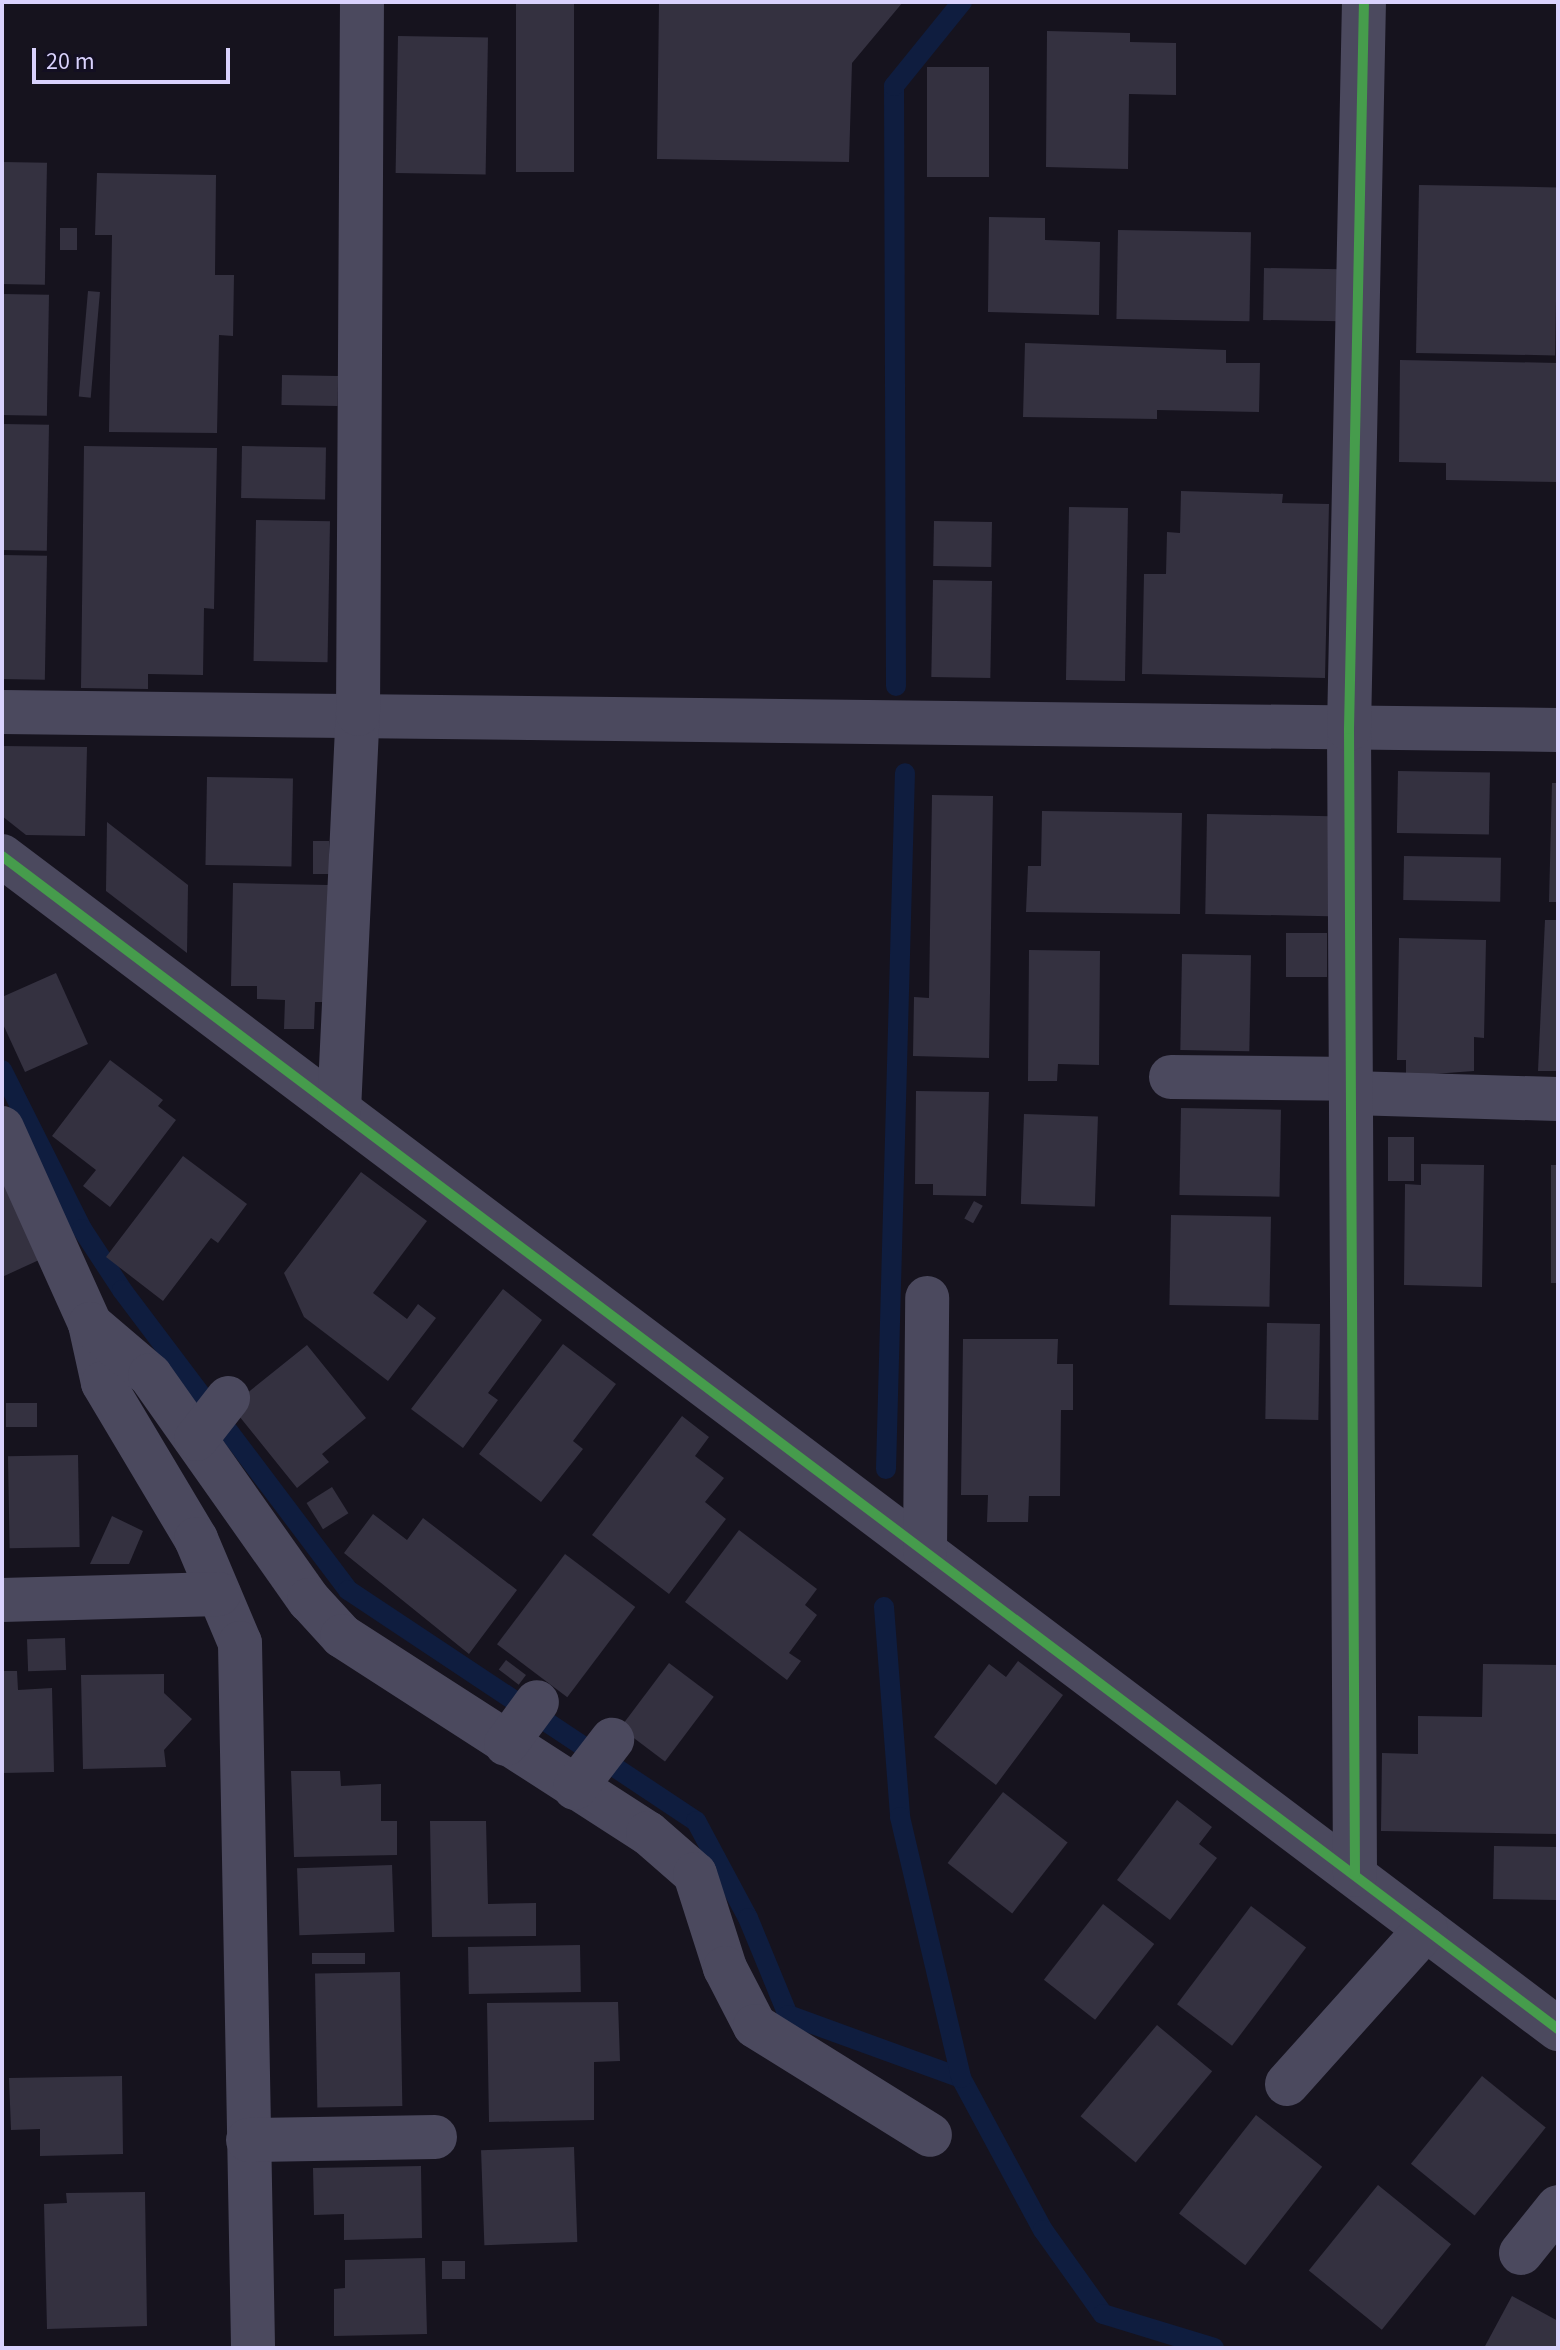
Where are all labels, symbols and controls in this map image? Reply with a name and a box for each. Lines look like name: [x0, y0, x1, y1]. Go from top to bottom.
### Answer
scale bar: [36, 32, 234, 82]
text: 20 m: [46, 44, 95, 79]

